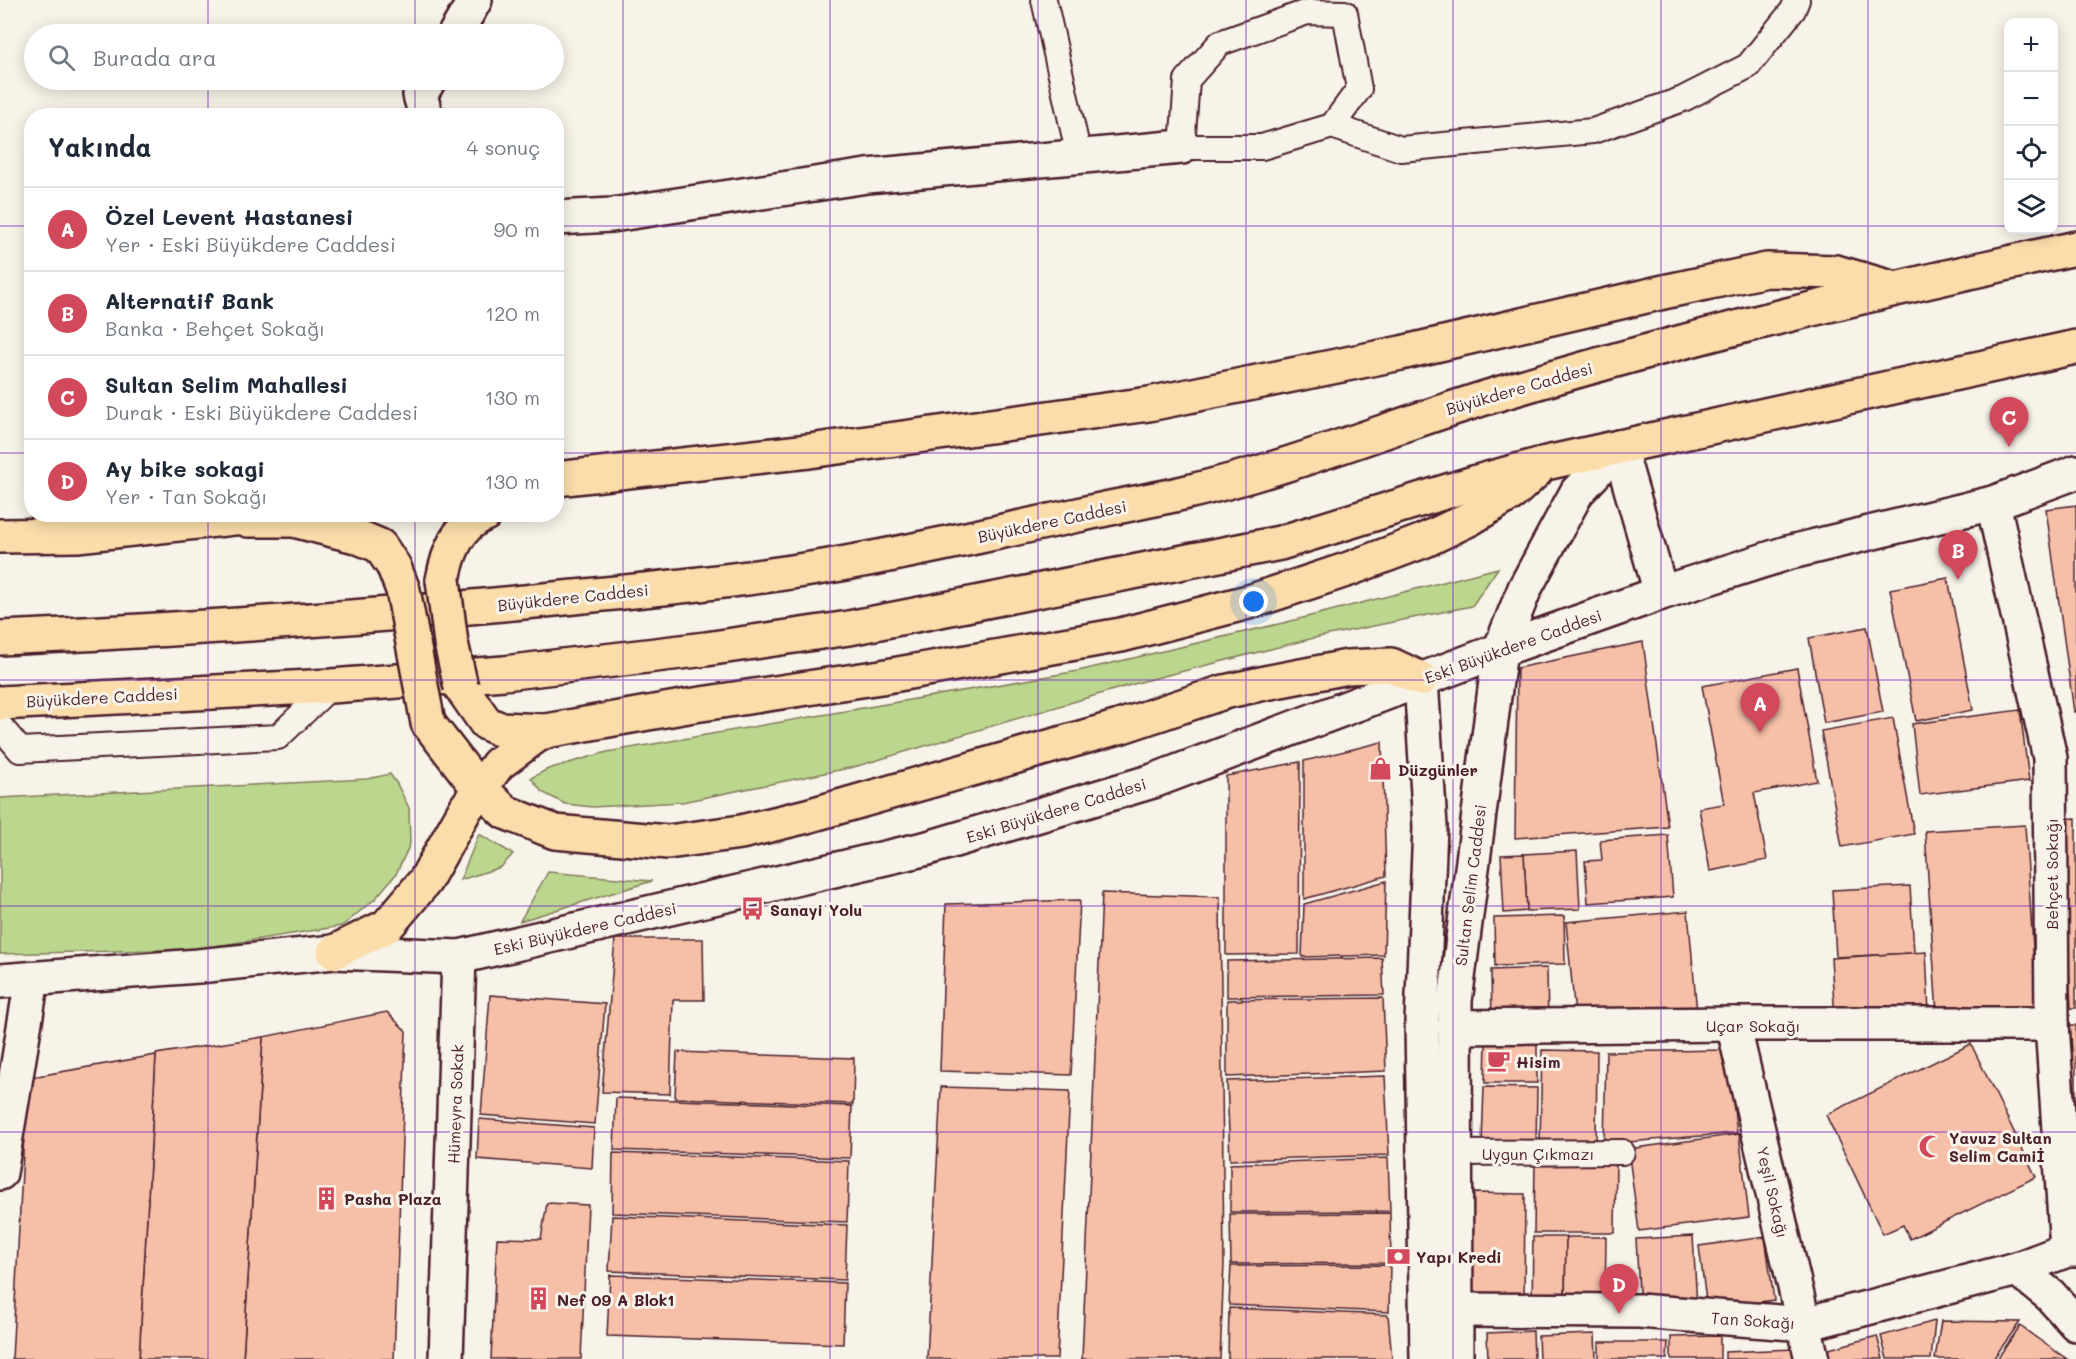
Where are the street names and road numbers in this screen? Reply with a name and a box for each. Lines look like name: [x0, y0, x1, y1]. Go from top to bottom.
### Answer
street label: Büyükdere Caddesi: [1443, 357, 1595, 419]
street label: Büyükdere Caddesi: [976, 495, 1128, 547]
street label: Büyükdere Caddesi: [496, 579, 650, 615]
street label: Eski Büyükdere Caddesi: [1421, 604, 1605, 688]
street label: Büyükdere Caddesi: [26, 683, 178, 711]
street label: Eski Büyükdere Caddesi: [963, 773, 1149, 847]
street label: Sultan Selim Caddesi: [1450, 803, 1490, 967]
street label: Behçet Sokağı: [2041, 818, 2062, 930]
street label: Eski Büyükdere Caddesi: [491, 897, 679, 959]
street label: Uçar Sokağı: [1706, 1015, 1800, 1036]
street label: Hümeyra Sokak: [442, 1044, 468, 1164]
street label: Uygun Çıkmazı: [1482, 1143, 1594, 1164]
street label: Yeşil Sokağı: [1752, 1144, 1794, 1240]
street label: Tan Sokağı: [1710, 1307, 1796, 1333]

